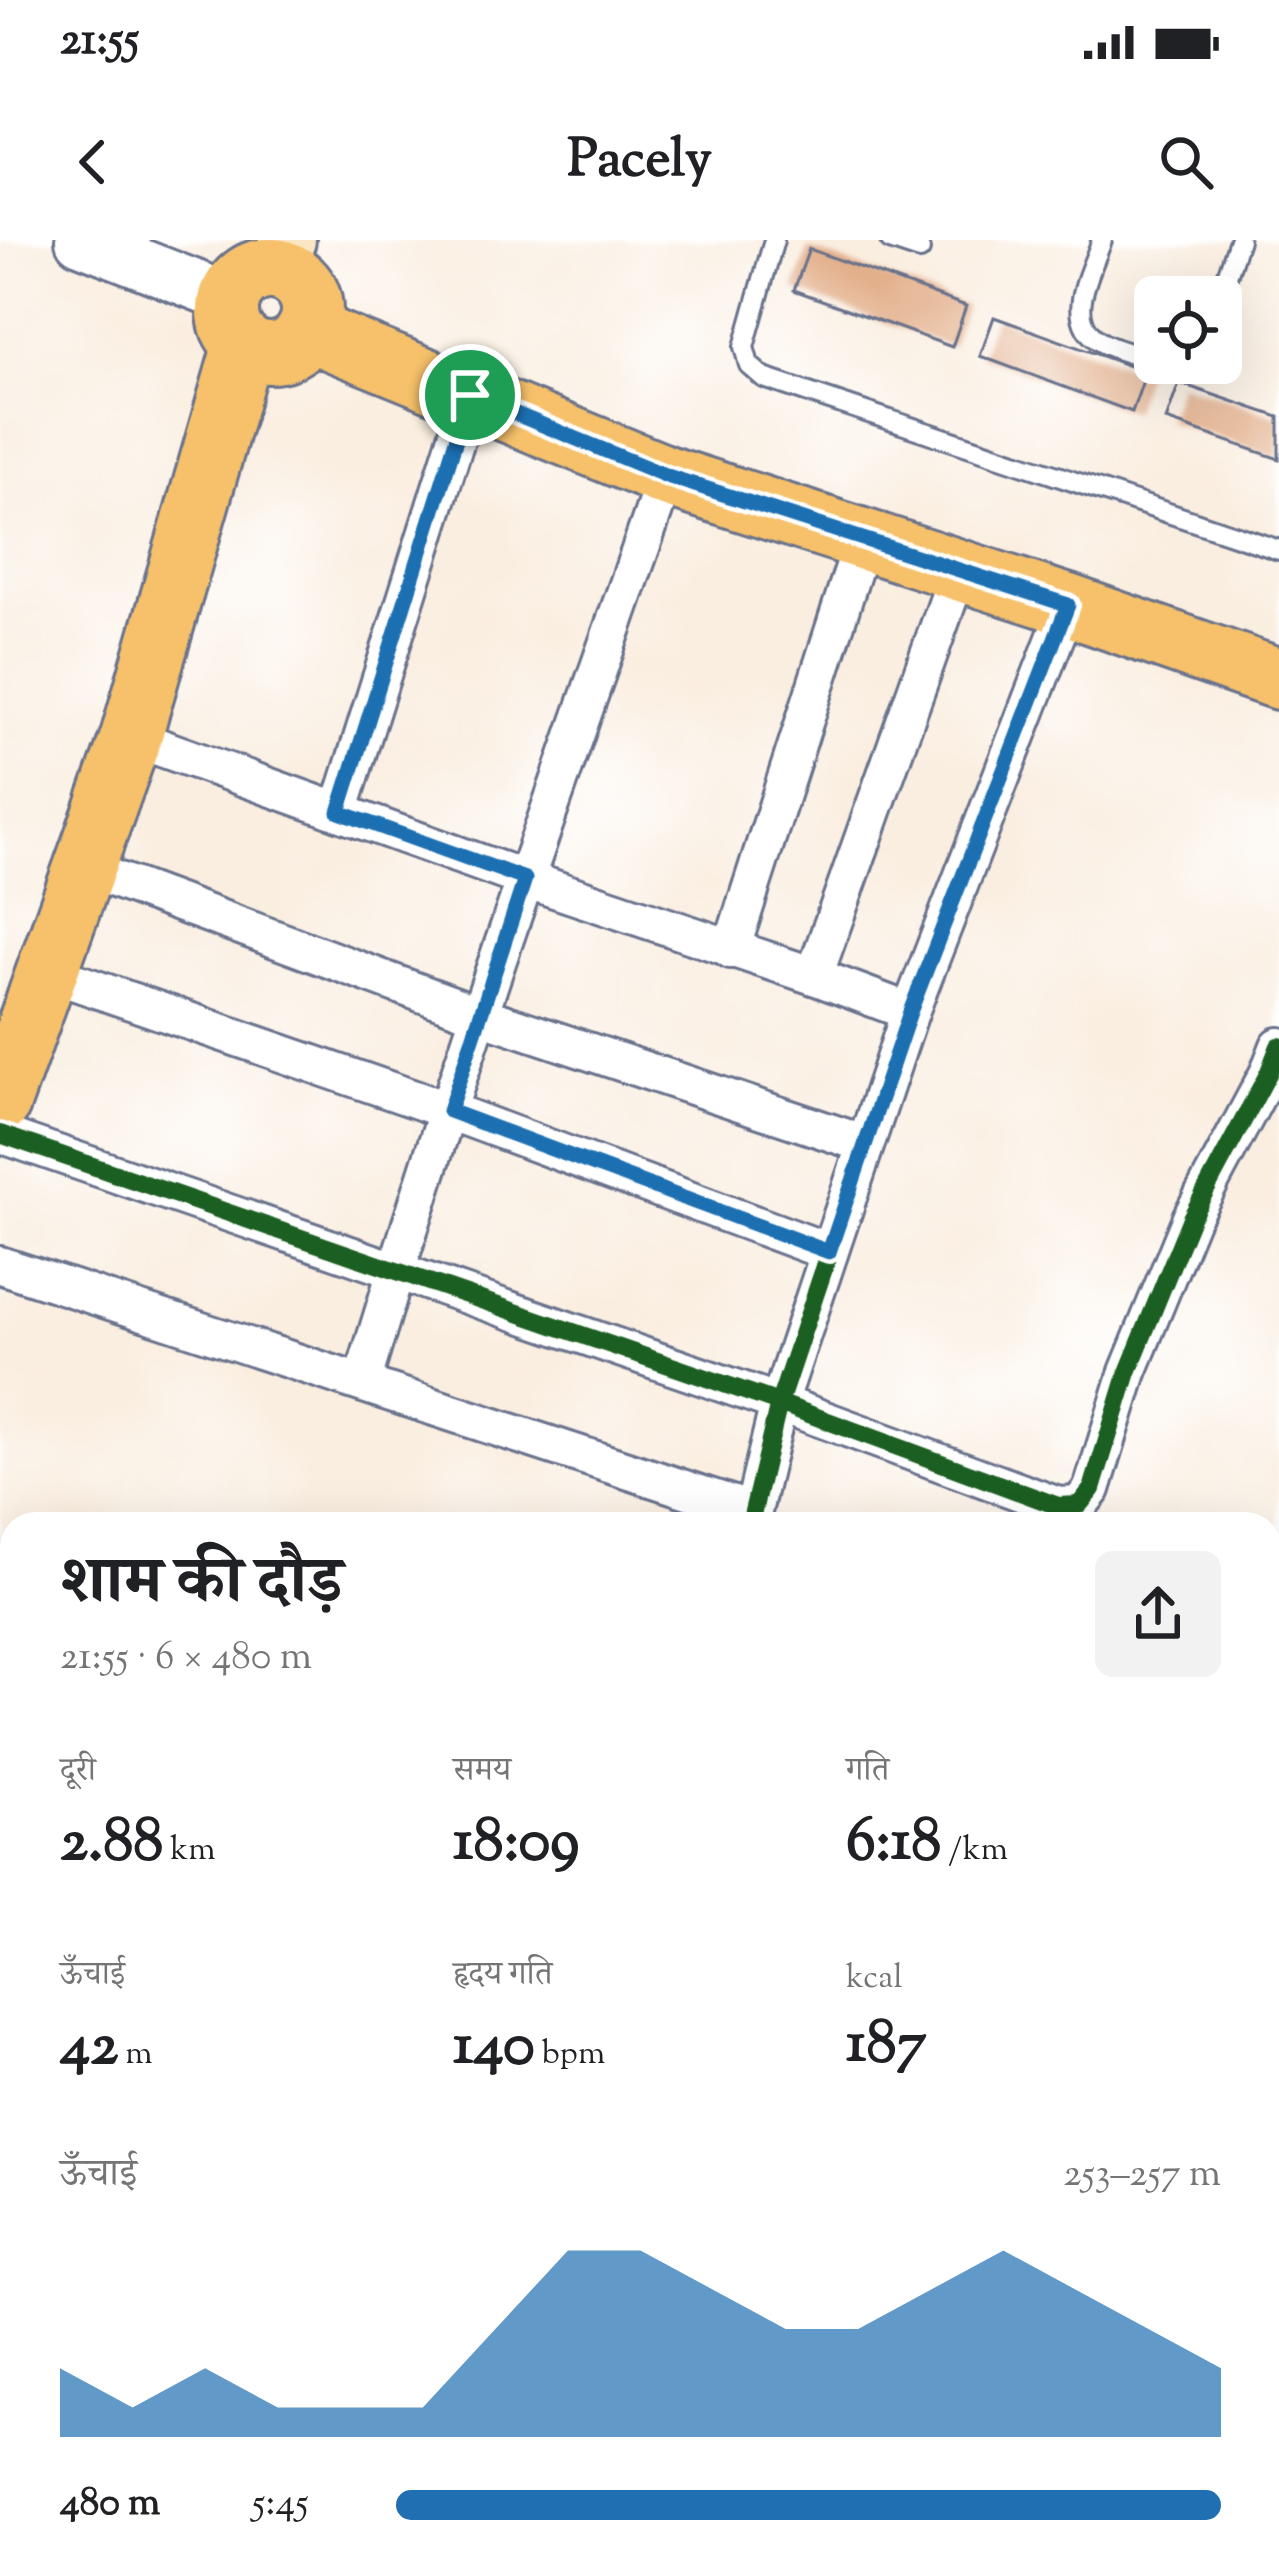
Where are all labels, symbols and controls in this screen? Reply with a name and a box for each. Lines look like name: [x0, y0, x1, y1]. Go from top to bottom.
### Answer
text: 21:55: [60, 10, 139, 75]
text: Pacely: [567, 123, 712, 201]
icon: back: [60, 129, 126, 195]
icon: search: [1153, 129, 1219, 195]
map controls: [1134, 276, 1242, 384]
button: locate: [1134, 276, 1242, 384]
pin: [419, 344, 521, 446]
icon: arrive: [437, 362, 503, 428]
text: शाम की दौड़: [60, 1538, 342, 1633]
button: share: [1095, 1551, 1221, 1677]
text: 21:55 · 6 × 480 m: [60, 1631, 312, 1687]
text: दूरी: [60, 1748, 96, 1796]
text: समय: [453, 1748, 511, 1796]
text: गति: [846, 1748, 889, 1796]
text: 2.88: [60, 1801, 163, 1888]
text: 18:09: [453, 1801, 579, 1888]
text: 6:18: [846, 1801, 941, 1888]
text: km: [163, 1827, 216, 1875]
text: /km: [941, 1827, 1008, 1875]
text: ऊँचाई: [60, 1952, 125, 2000]
text: हृदय गति: [453, 1952, 553, 2000]
text: kcal: [846, 1955, 903, 2003]
text: 187: [846, 2003, 926, 2090]
text: 42: [60, 2005, 118, 2092]
text: 140: [453, 2005, 535, 2092]
text: m: [118, 2031, 153, 2079]
text: bpm: [535, 2031, 605, 2079]
text: ऊँचाई: [60, 2148, 137, 2204]
text: 253–257 m: [1063, 2148, 1221, 2204]
text: 480 m: [60, 2477, 160, 2533]
text: 5:45: [252, 2477, 308, 2533]

